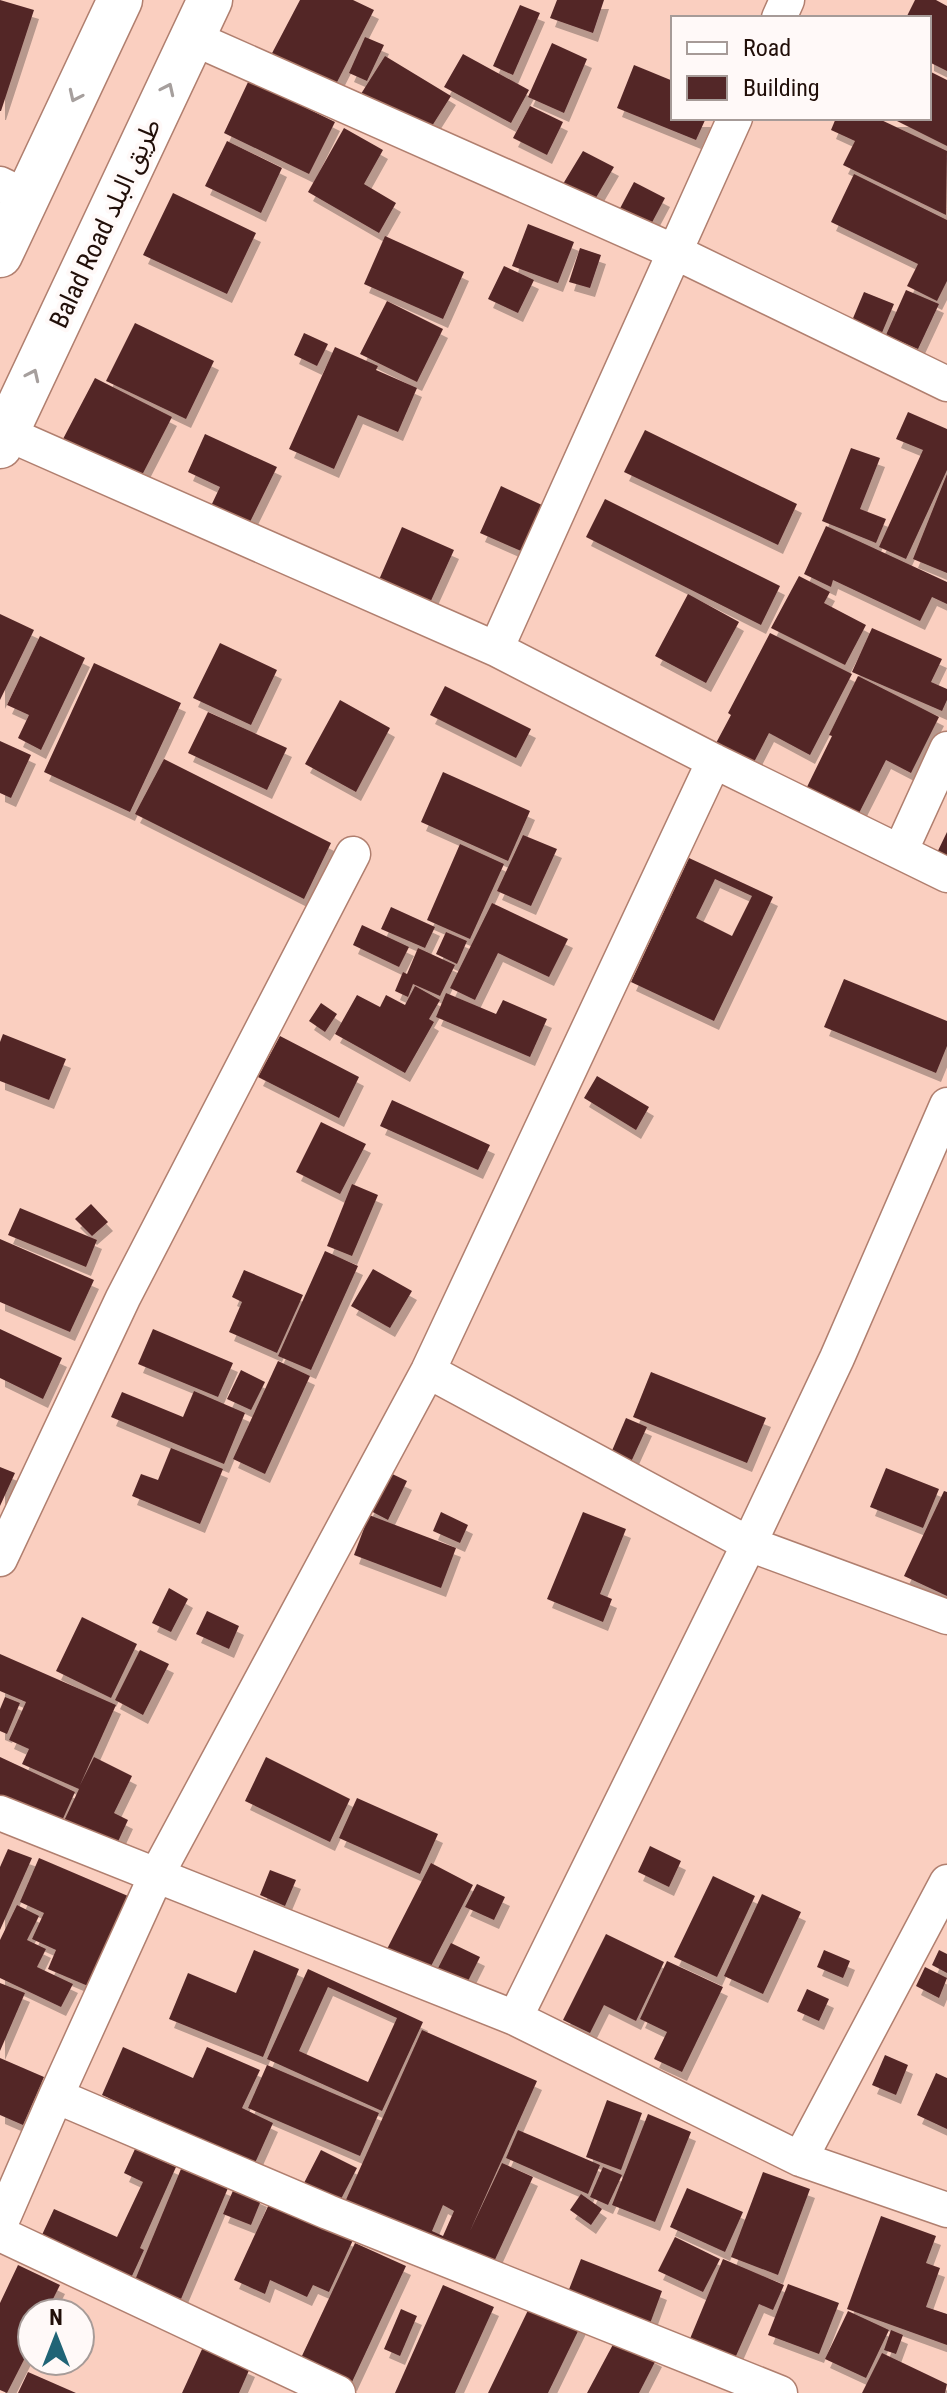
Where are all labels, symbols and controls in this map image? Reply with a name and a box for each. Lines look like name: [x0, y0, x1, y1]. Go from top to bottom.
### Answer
legend: [671, 16, 931, 120]
text: Road: [743, 34, 791, 62]
text: Building: [743, 74, 820, 102]
one-way arrow: [158, 83, 174, 98]
one-way arrow: [69, 88, 85, 102]
street label: Balad Road طريق البلد: [43, 114, 168, 333]
one-way arrow: [23, 369, 39, 384]
north arrow: [16, 2297, 96, 2377]
text: N: [49, 2305, 63, 2330]

